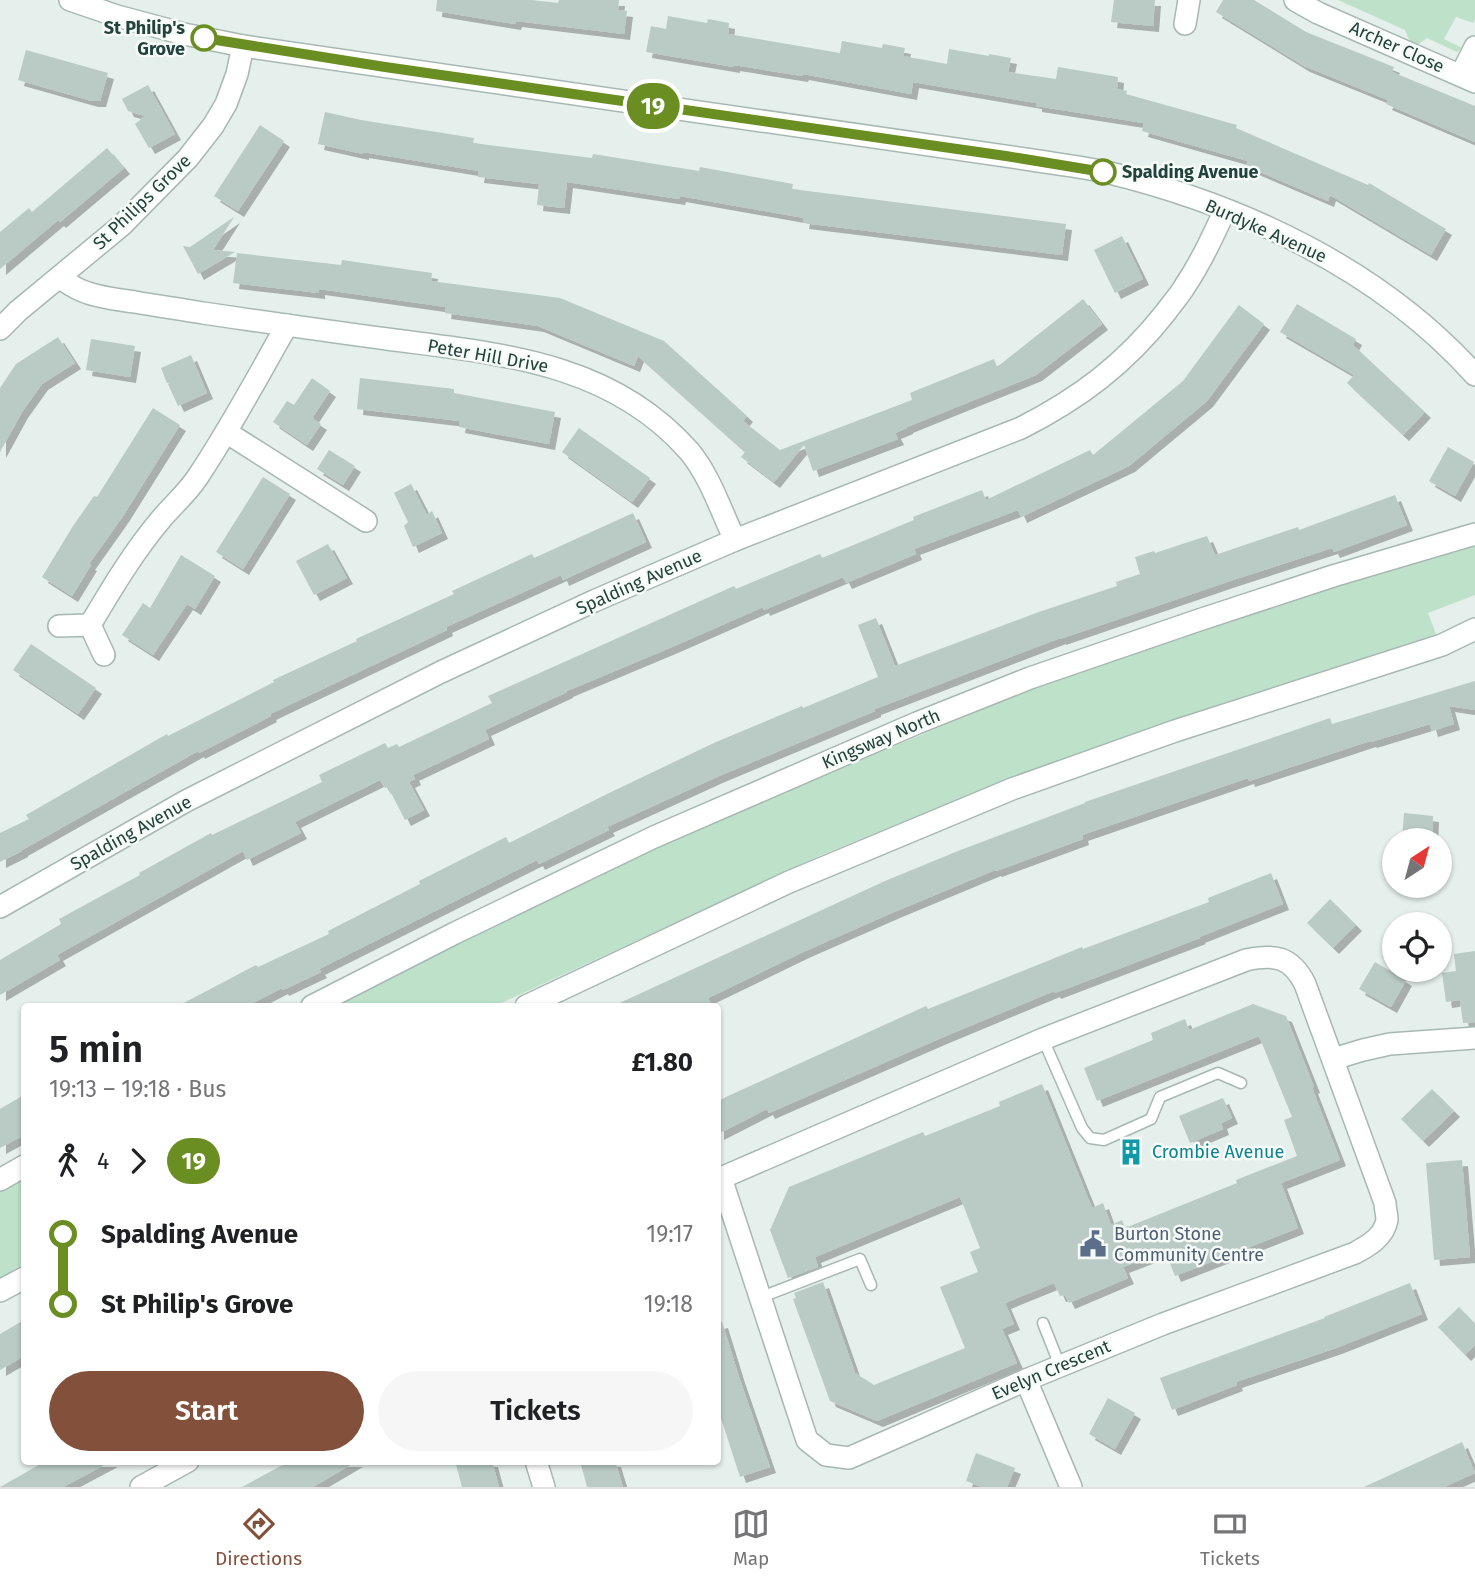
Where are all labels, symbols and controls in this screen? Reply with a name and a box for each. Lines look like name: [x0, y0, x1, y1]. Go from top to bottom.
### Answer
street label: Archer Close: [1346, 16, 1448, 78]
place label: St Philip's Grove: [104, 17, 185, 60]
marker: St Philip's Grove: [191, 25, 217, 51]
line badge: 19: [622, 83, 684, 129]
text: 19: [641, 92, 665, 120]
street label: St Philips Grove: [88, 150, 196, 254]
marker: Spalding Avenue: [1090, 159, 1116, 185]
place label: Spalding Avenue: [1122, 161, 1259, 183]
street label: Burdyke Avenue: [1202, 194, 1330, 268]
street label: Peter Hill Drive: [426, 335, 550, 377]
street label: Spalding Avenue: [573, 544, 705, 620]
street label: Kingsway North: [819, 704, 943, 774]
street label: Spalding Avenue: [66, 791, 196, 875]
north arrow: [1382, 828, 1452, 898]
map controls: [1382, 828, 1452, 982]
button: locate: [1382, 912, 1452, 982]
text: 5 min: [49, 1026, 143, 1072]
text: £1.80: [631, 1047, 693, 1078]
text: 19:13 – 19:18 · Bus: [49, 1075, 226, 1103]
building icon: Crombie Avenue: [1116, 1137, 1146, 1167]
place label: Crombie Avenue: [1152, 1141, 1284, 1163]
icon: walk: [49, 1142, 87, 1180]
icon: forward: [119, 1142, 157, 1180]
text: 4: [97, 1147, 109, 1175]
text: 19: [181, 1147, 206, 1175]
text: Spalding Avenue: [101, 1219, 298, 1250]
text: 19:17: [646, 1220, 693, 1248]
place label: Burton Stone Community Centre: [1114, 1223, 1264, 1266]
public building icon: Burton Stone Community Centre: [1078, 1229, 1108, 1259]
text: St Philip's Grove: [101, 1289, 293, 1320]
text: 19:18: [644, 1290, 693, 1318]
street label: Evelyn Crescent: [988, 1335, 1114, 1405]
button: Start: [49, 1371, 364, 1451]
button: Tickets: [378, 1371, 693, 1451]
tab: Directions: [215, 1505, 302, 1570]
tab: Map: [732, 1505, 770, 1570]
tab: Tickets: [1200, 1505, 1260, 1570]

